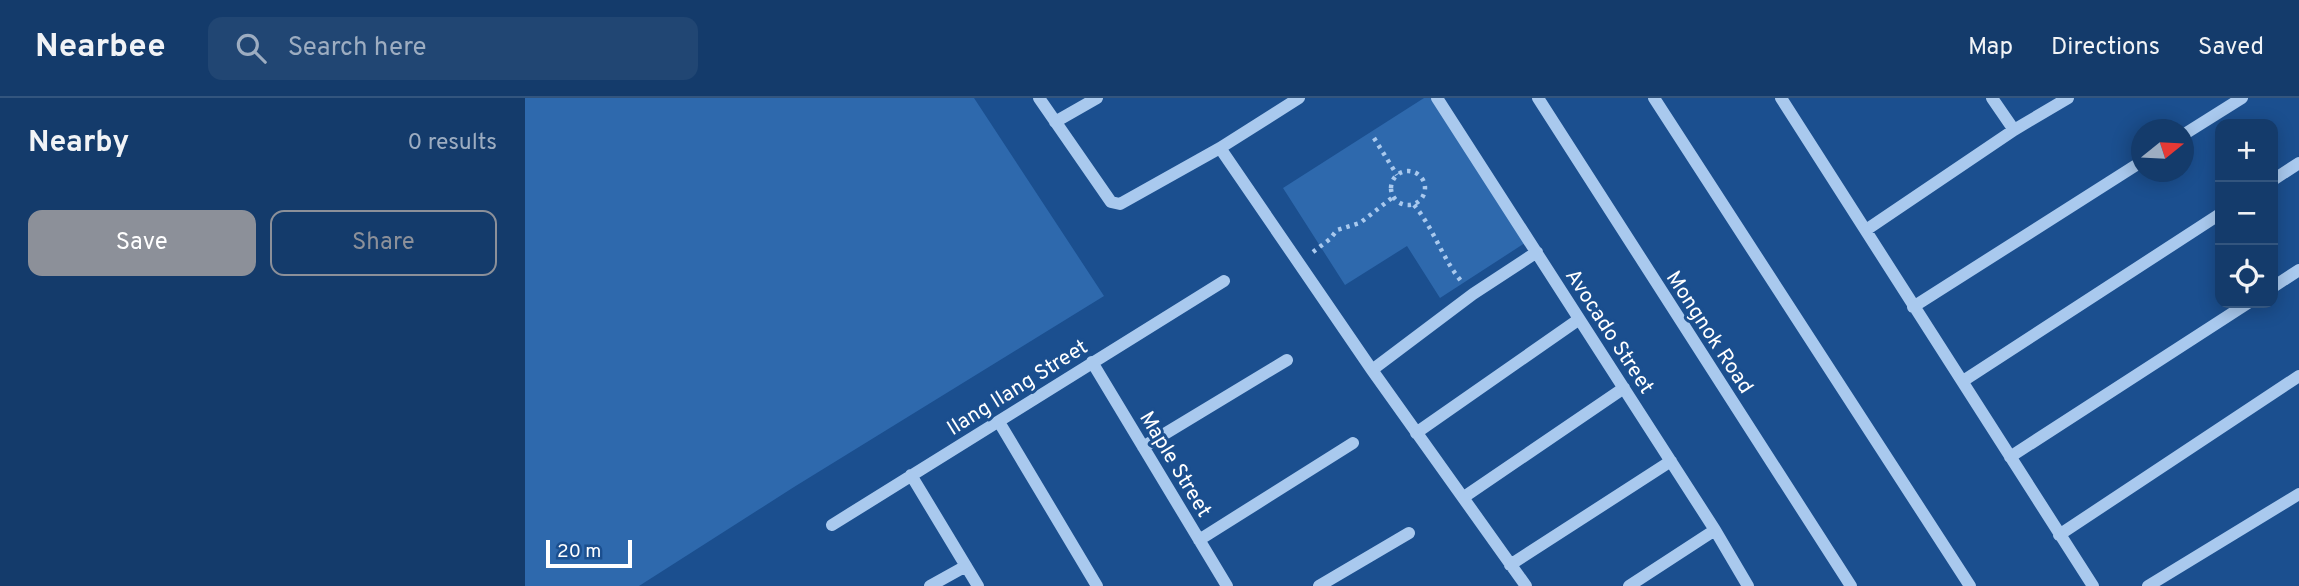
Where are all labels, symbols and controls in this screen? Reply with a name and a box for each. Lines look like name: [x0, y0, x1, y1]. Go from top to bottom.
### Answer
search box: [208, 17, 698, 80]
text: Nearbee: [35, 27, 166, 69]
icon: search: [232, 29, 270, 67]
text: Search here: [288, 32, 427, 65]
text: Map: [1968, 33, 2013, 63]
text: Directions: [2051, 33, 2160, 63]
text: Saved: [2198, 33, 2264, 63]
north arrow: [2131, 119, 2194, 182]
map controls: [2215, 119, 2278, 308]
button: +: [2215, 119, 2278, 182]
text: Nearby: [28, 125, 129, 162]
text: 0 results: [408, 129, 497, 158]
button: −: [2215, 182, 2278, 245]
button: Save: [28, 210, 256, 276]
button: Share: [270, 210, 497, 276]
button: locate: [2215, 245, 2278, 308]
street label: Avocado Street: [1558, 264, 1659, 399]
street label: Mongnok Road: [1659, 266, 1759, 399]
street label: Ilang Ilang Street: [942, 334, 1093, 442]
street label: Maple Street: [1132, 407, 1217, 523]
scale bar: [546, 537, 632, 569]
text: 20 m: [557, 540, 601, 564]

